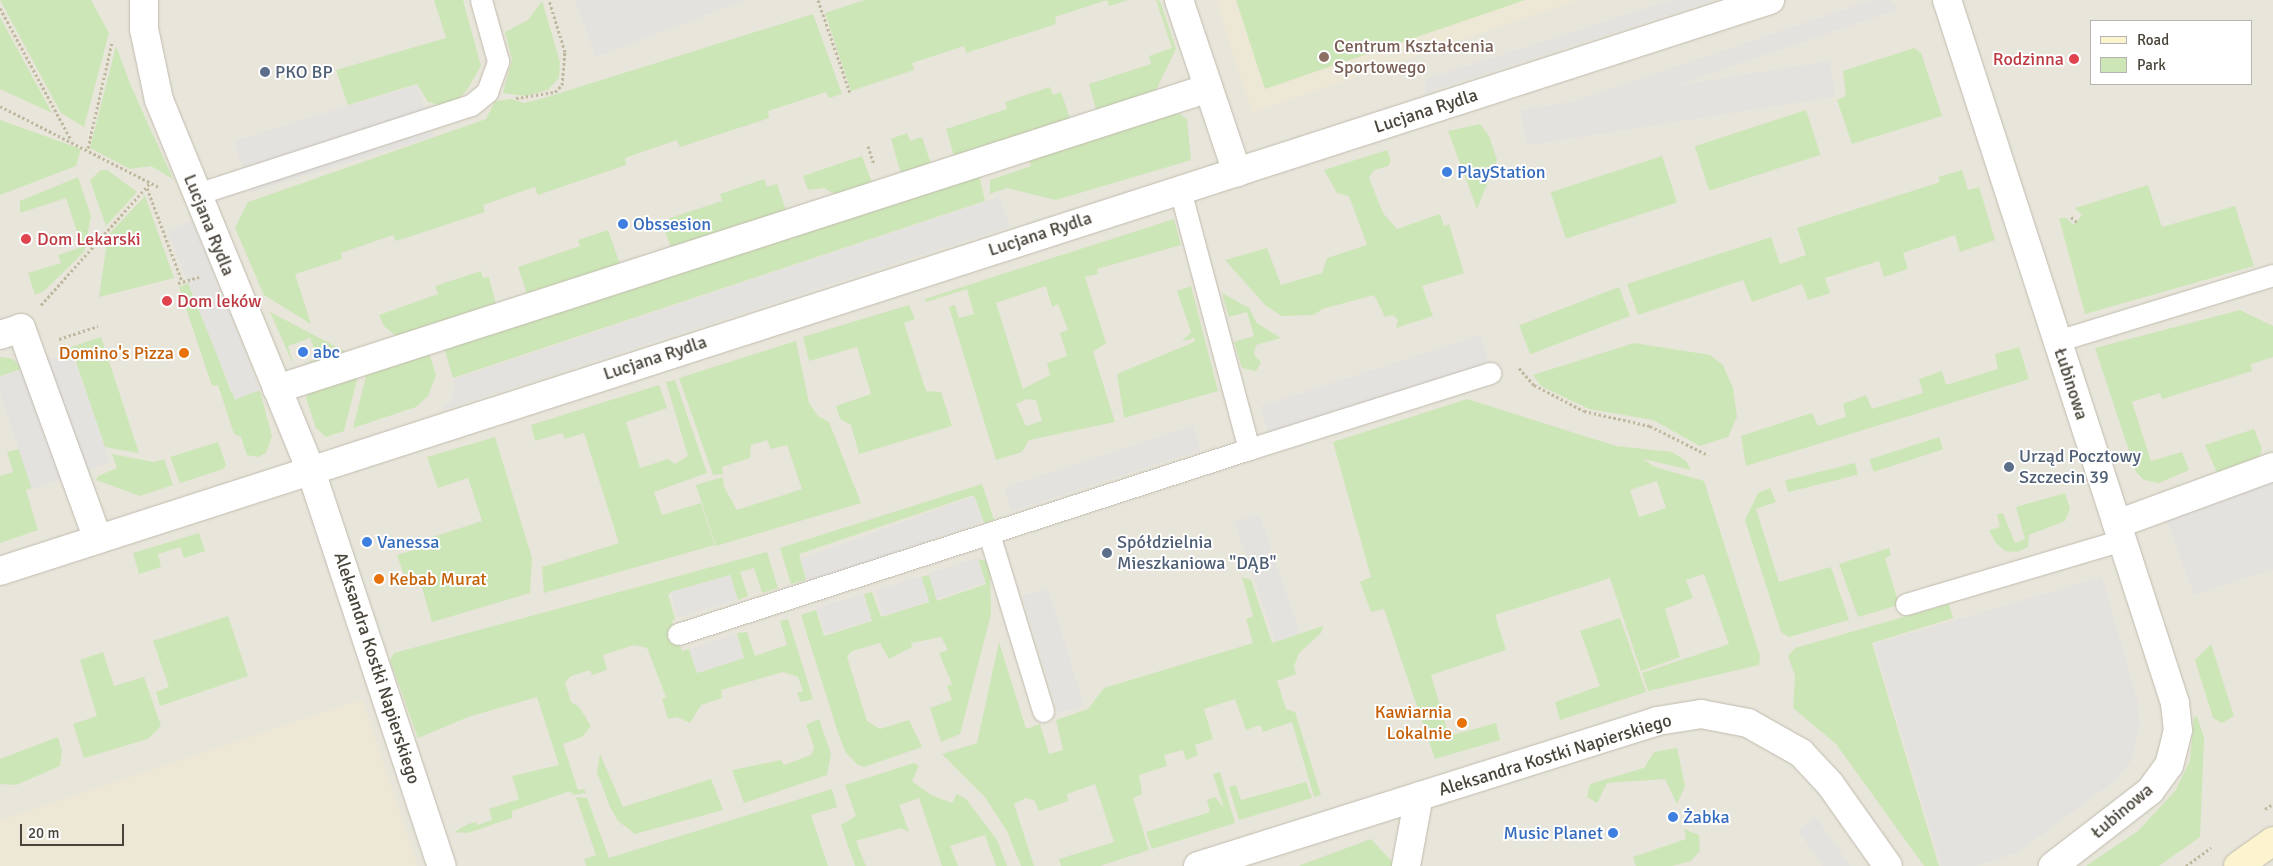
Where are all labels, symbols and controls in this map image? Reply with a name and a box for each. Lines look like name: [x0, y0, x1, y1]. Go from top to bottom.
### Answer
legend: [2090, 20, 2253, 85]
text: Road: [2137, 31, 2169, 49]
place label: Centrum Kształcenia Sportowego: [1334, 36, 1494, 78]
place label: Rodzinna: [1993, 48, 2064, 70]
marker: Centrum Kształcenia Sportowego: [1318, 51, 1330, 63]
marker: Rodzinna: [2068, 53, 2080, 65]
text: Park: [2137, 56, 2166, 74]
place label: PKO BP: [275, 61, 333, 83]
marker: PKO BP: [259, 66, 271, 78]
street label: Lucjana Rydla: [1372, 84, 1480, 138]
place label: PlayStation: [1457, 161, 1546, 183]
marker: PlayStation: [1441, 166, 1453, 178]
street label: Lucjana Rydla: [179, 171, 239, 279]
street label: Lucjana Rydla: [986, 207, 1094, 261]
place label: Obssesion: [633, 213, 711, 235]
marker: Obssesion: [617, 218, 629, 230]
place label: Dom Lekarski: [37, 228, 141, 250]
marker: Dom Lekarski: [19, 232, 33, 246]
place label: Dom leków: [177, 290, 261, 312]
marker: Dom leków: [161, 295, 173, 307]
street label: Lucjana Rydla: [601, 331, 709, 385]
place label: abc: [313, 341, 340, 363]
place label: Domino's Pizza: [59, 342, 174, 364]
street label: Łubinowa: [2049, 345, 2093, 423]
marker: abc: [297, 346, 309, 358]
marker: Domino's Pizza: [178, 347, 190, 359]
place label: Urząd Pocztowy Szczecin 39: [2019, 446, 2141, 488]
marker: Urząd Pocztowy Szczecin 39: [2003, 461, 2015, 473]
place label: Vanessa: [377, 531, 439, 553]
place label: Spółdzielnia Mieszkaniowa "DĄB": [1117, 532, 1276, 574]
marker: Vanessa: [361, 536, 373, 548]
marker: Spółdzielnia Mieszkaniowa "DĄB": [1101, 547, 1113, 559]
street label: Aleksandra Kostki Napierskiego: [329, 549, 425, 787]
place label: Kebab Murat: [389, 568, 487, 590]
marker: Kebab Murat: [373, 573, 385, 585]
place label: Kawiarnia Lokalnie: [1375, 702, 1452, 744]
street label: Aleksandra Kostki Napierskiego: [1436, 709, 1674, 801]
marker: Kawiarnia Lokalnie: [1456, 717, 1468, 729]
street label: Łubinowa: [2087, 779, 2157, 843]
place label: Żabka: [1683, 806, 1730, 828]
marker: Żabka: [1667, 811, 1679, 823]
scale bar: [22, 814, 126, 846]
place label: Music Planet: [1504, 822, 1603, 844]
text: 20 m: [28, 824, 59, 842]
marker: Music Planet: [1607, 827, 1619, 839]

